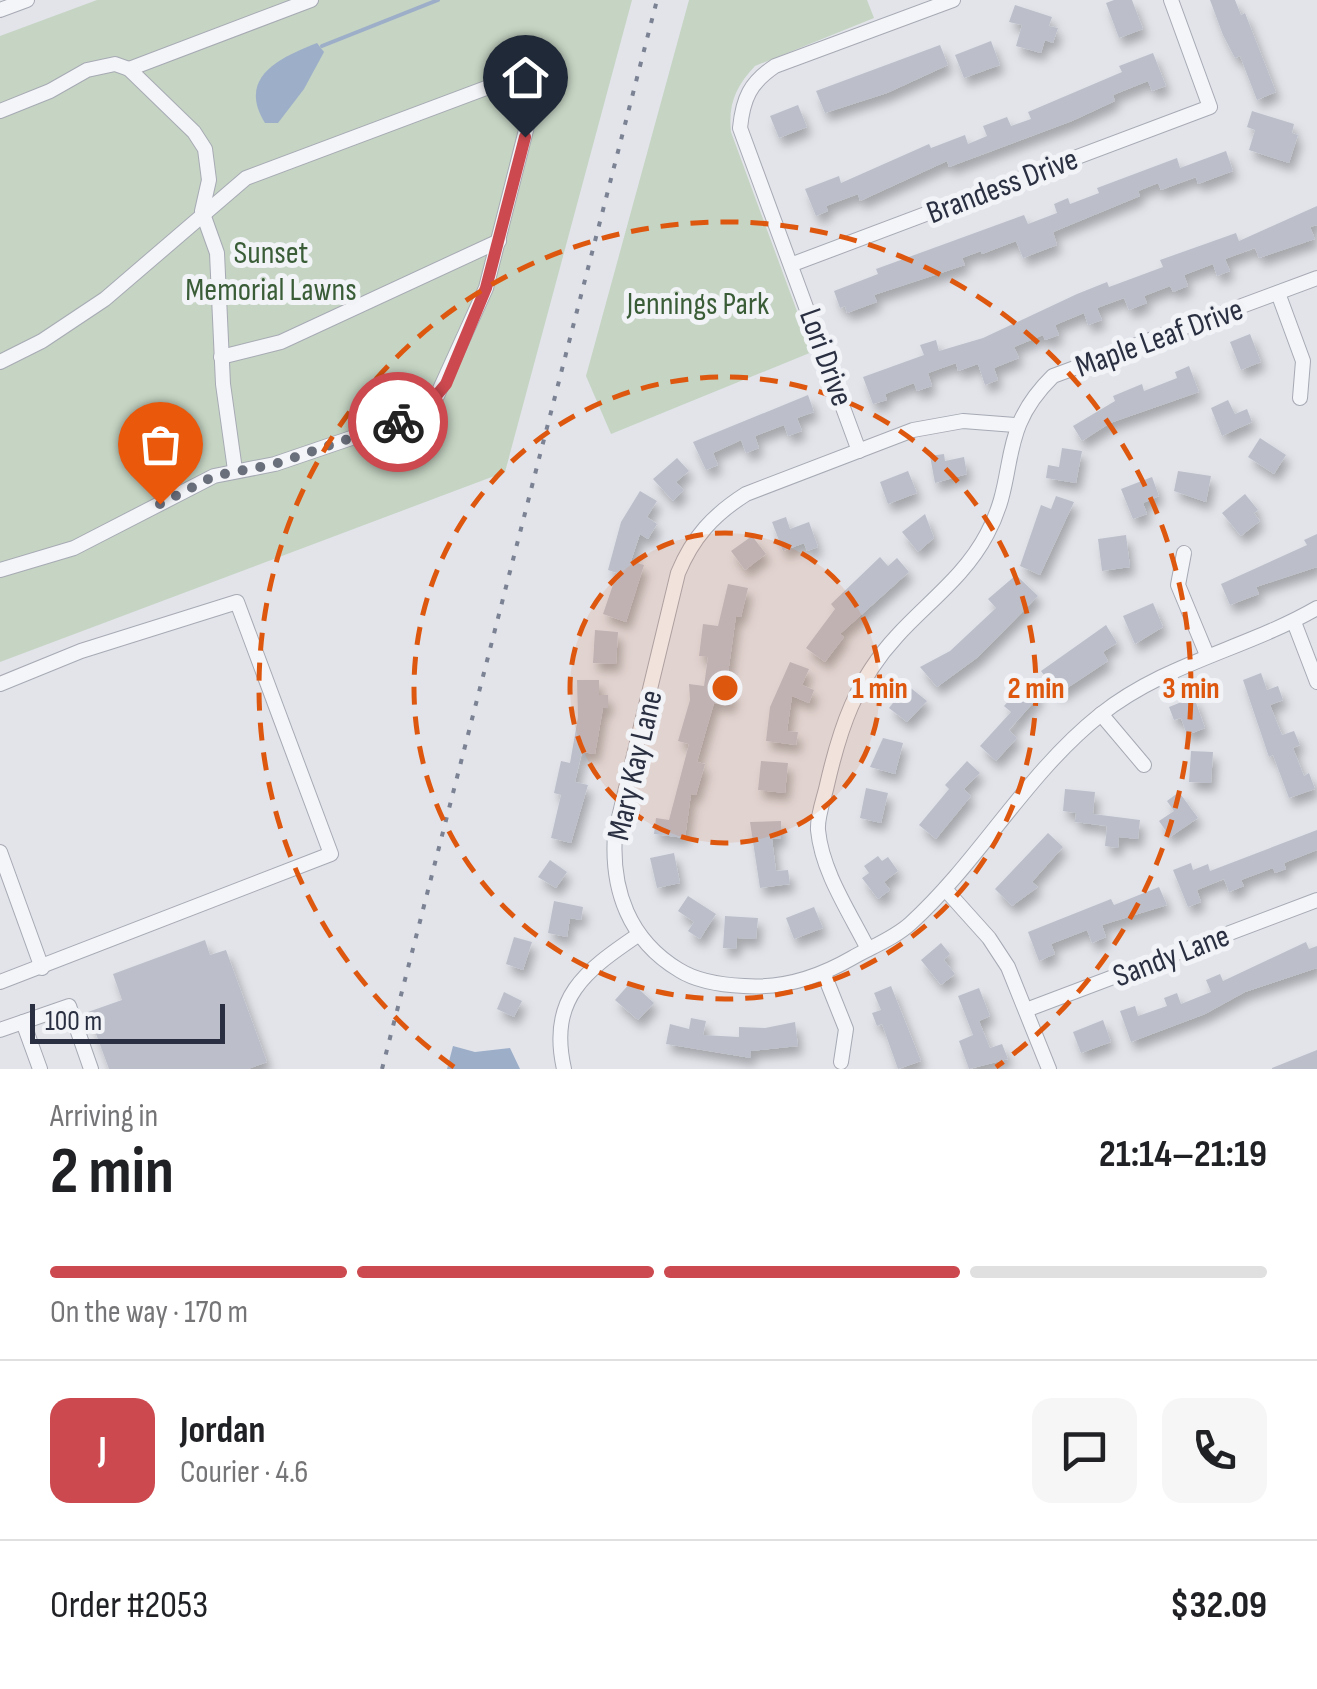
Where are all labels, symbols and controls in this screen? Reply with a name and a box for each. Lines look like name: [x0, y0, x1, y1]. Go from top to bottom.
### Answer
pin: [483, 35, 568, 138]
icon: home: [498, 50, 553, 105]
street label: Brandess Drive: [921, 140, 1084, 233]
park label: Sunset Memorial Lawns: [185, 234, 357, 310]
park label: Jennings Park: [626, 285, 769, 324]
street label: Maple Leaf Drive: [1070, 290, 1249, 387]
street label: Lori Drive: [790, 303, 861, 412]
courier: [348, 372, 448, 472]
icon: bike: [371, 395, 426, 450]
pin: [118, 402, 203, 505]
icon: bag: [133, 417, 188, 472]
centre of rings: [707, 670, 743, 706]
text: 1 min: [852, 671, 908, 707]
text: 2 min: [1007, 671, 1065, 707]
text: 3 min: [1162, 671, 1220, 707]
street label: Mary Kay Lane: [599, 687, 672, 844]
street label: Sandy Lane: [1108, 916, 1235, 996]
scale bar: [30, 999, 225, 1044]
text: 100 m: [45, 1005, 102, 1038]
text: Arriving in: [50, 1097, 158, 1136]
text: 21:14–21:19: [1099, 1132, 1267, 1177]
text: 2 min: [50, 1134, 174, 1212]
text: On the way · 170 m: [50, 1293, 248, 1332]
button: chat: [1032, 1398, 1137, 1503]
button: phone: [1162, 1398, 1267, 1503]
text: Jordan: [180, 1408, 265, 1453]
text: J: [98, 1428, 107, 1473]
text: Courier · 4.6: [180, 1453, 308, 1492]
text: Order #2053: [50, 1583, 208, 1628]
text: $32.09: [1170, 1583, 1267, 1628]

